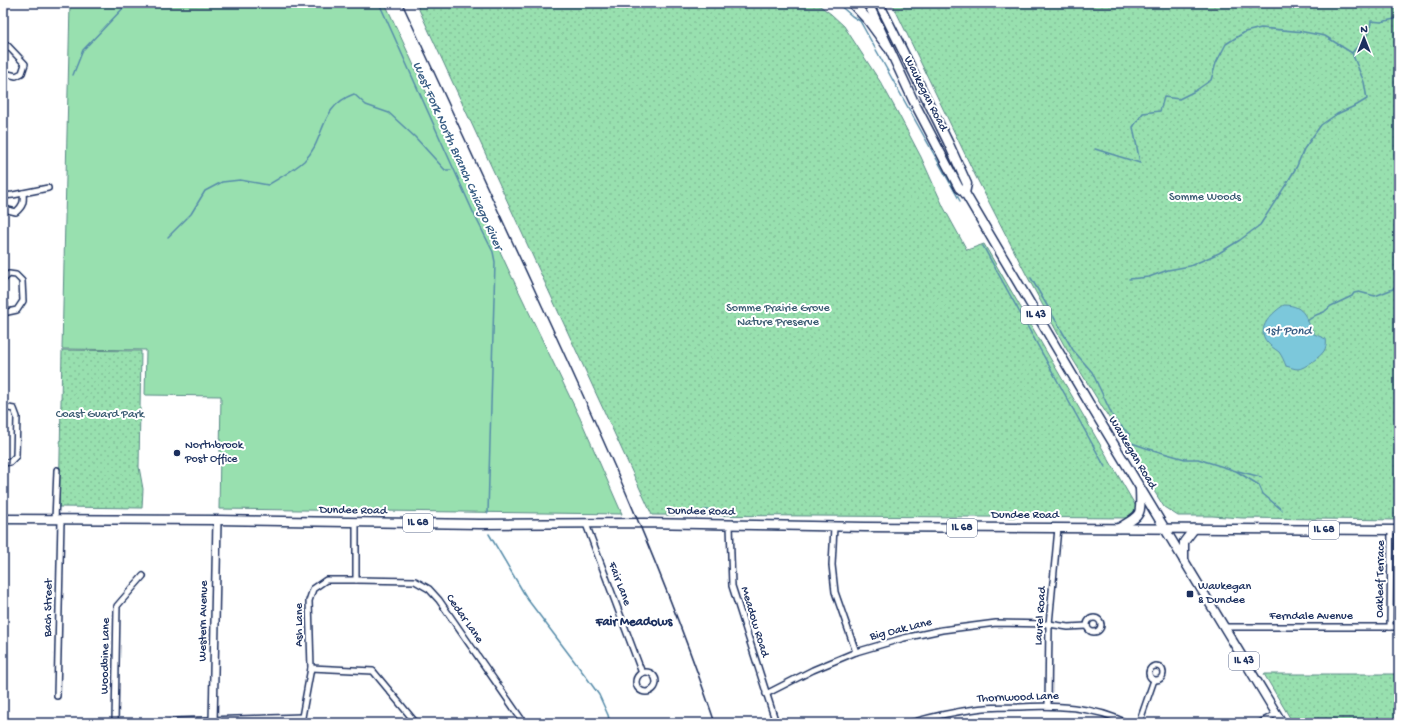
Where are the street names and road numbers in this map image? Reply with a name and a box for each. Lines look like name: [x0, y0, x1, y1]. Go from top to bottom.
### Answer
street label: Waukegan Road: [900, 54, 950, 135]
road number: IL 43: [1021, 306, 1051, 324]
street label: Waukegan Road: [1105, 414, 1160, 493]
street label: Dundee Road: [318, 503, 388, 519]
street label: Dundee Road: [666, 504, 736, 520]
street label: Dundee Road: [990, 509, 1060, 523]
road number: IL 68: [403, 514, 433, 532]
road number: IL 68: [947, 519, 977, 537]
road number: IL 68: [1309, 521, 1339, 539]
street label: Oakleaf Terrace: [1373, 539, 1389, 618]
street label: Fair Lane: [604, 559, 634, 608]
street label: Bach Street: [41, 578, 57, 638]
street label: Western Avenue: [196, 580, 212, 662]
street label: Meadow Road: [737, 585, 772, 660]
street label: Laurel Road: [1032, 585, 1050, 646]
street label: Cedar Lane: [442, 592, 486, 647]
street label: Ash Lane: [293, 602, 307, 647]
street label: Ferndale Avenue: [1268, 610, 1354, 624]
street label: Big Oak Lane: [868, 615, 934, 645]
street label: Woodbine Lane: [98, 617, 114, 694]
road number: IL 43: [1229, 652, 1259, 670]
street label: Thornwood Lane: [976, 690, 1060, 706]

